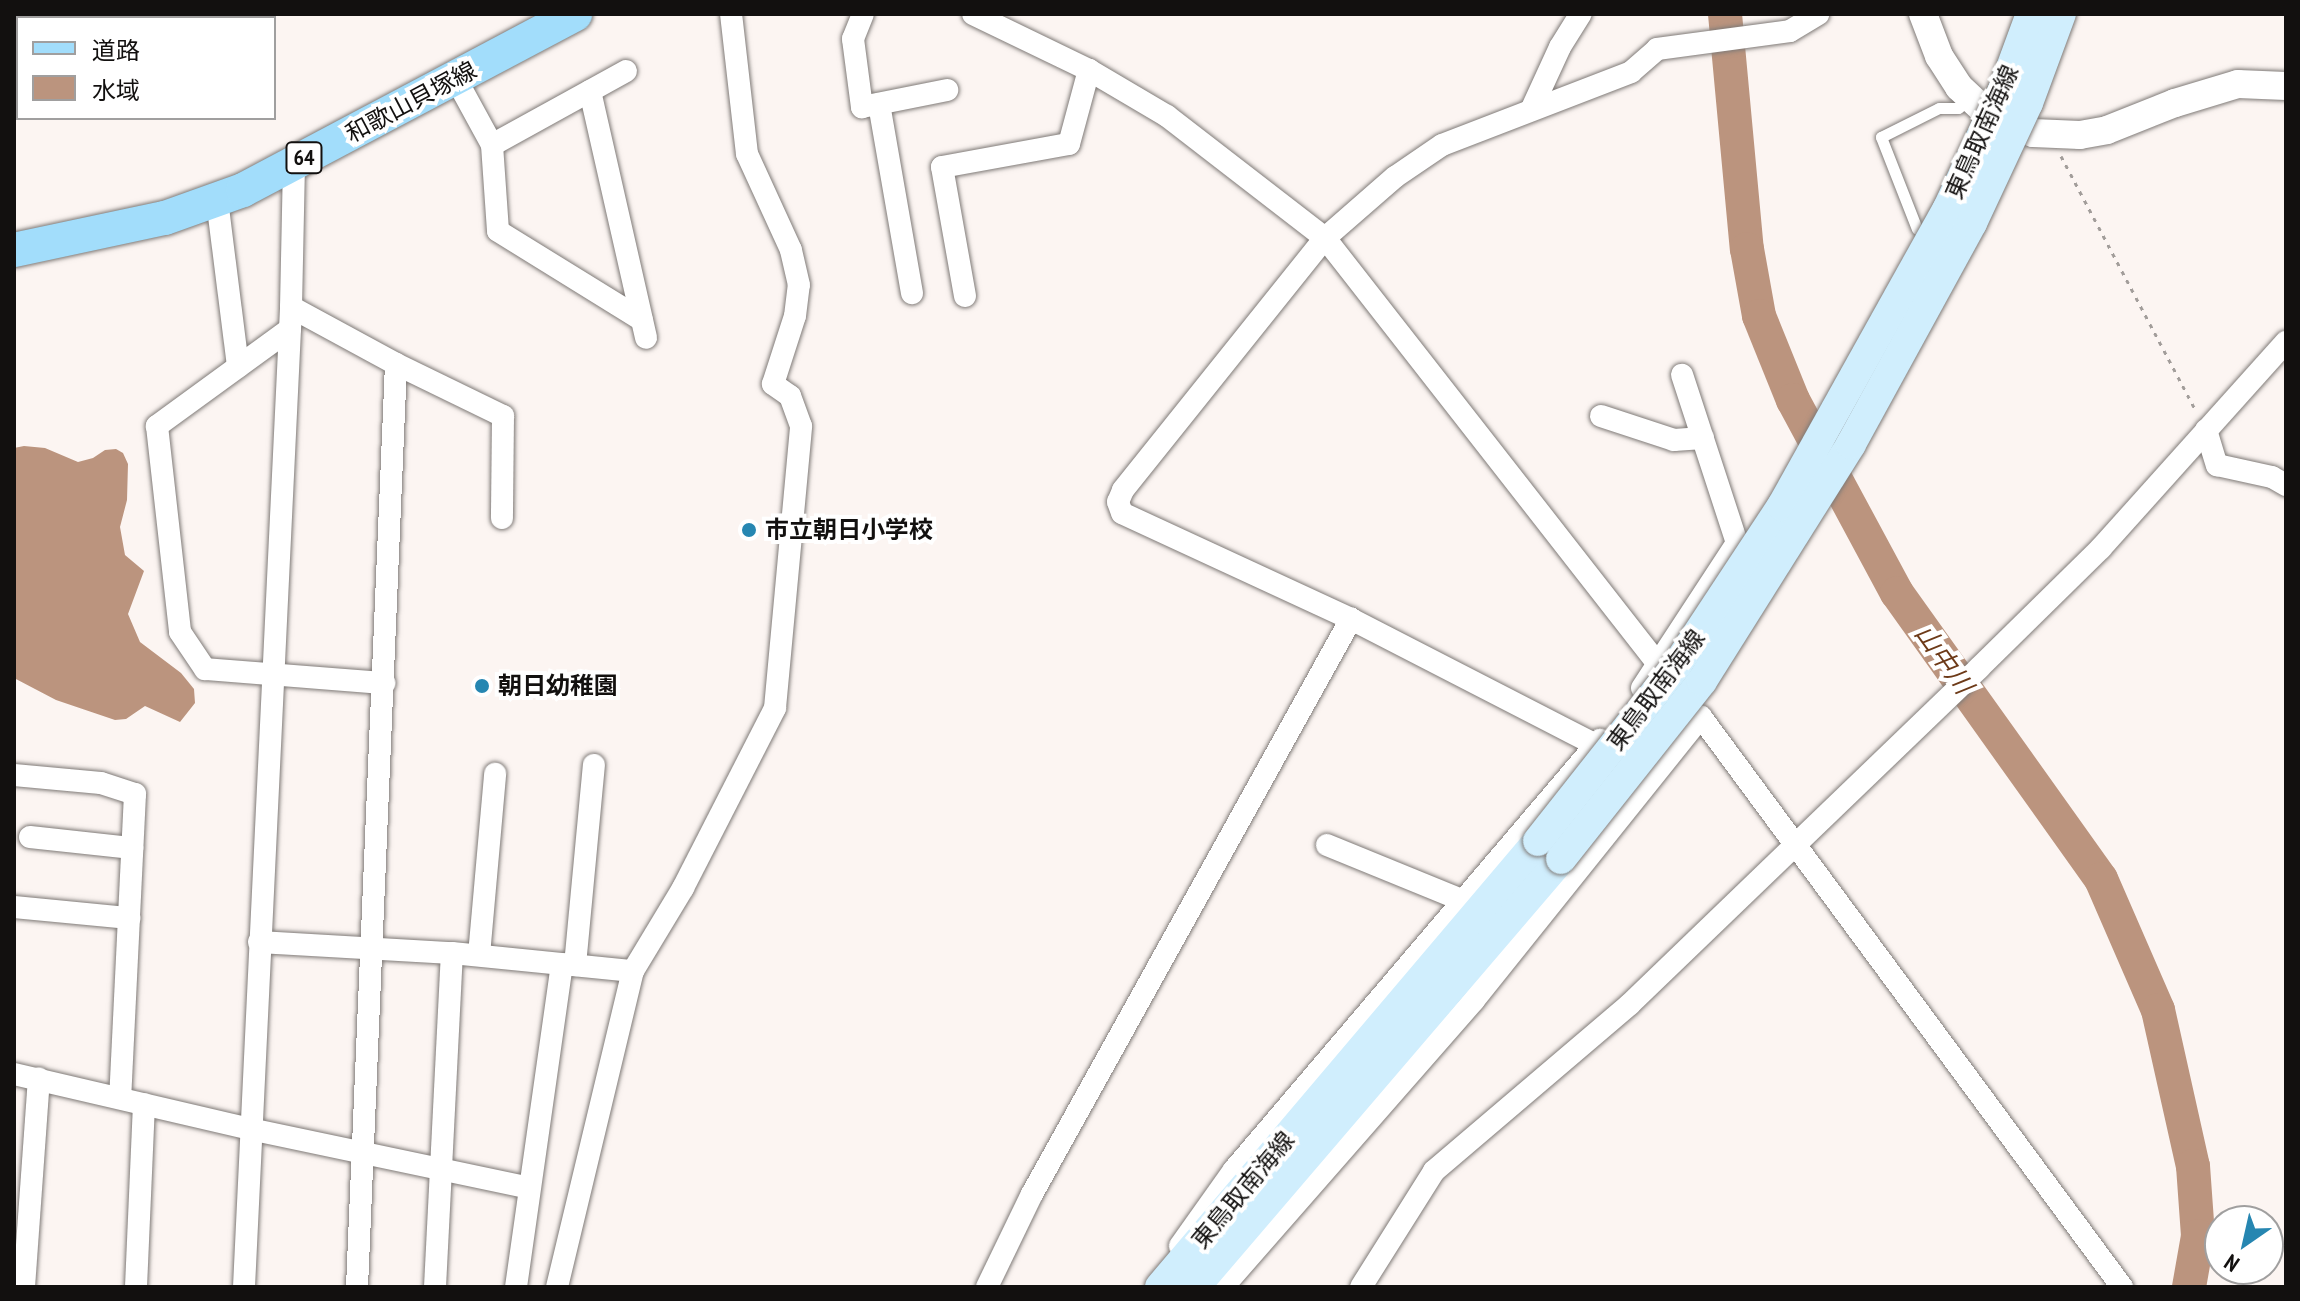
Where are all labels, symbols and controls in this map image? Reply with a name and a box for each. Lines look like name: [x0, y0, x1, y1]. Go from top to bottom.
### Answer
legend: [16, 16, 276, 120]
text: 道路: [92, 35, 140, 66]
street label: 和歌山貝塚線: [341, 55, 481, 149]
street label: 東鳥取南海線: [1940, 60, 2024, 204]
text: 水域: [92, 75, 140, 106]
road number: 64: [284, 140, 324, 176]
place label: 市立朝日小学校: [765, 516, 933, 544]
marker: 市立朝日小学校: [740, 521, 758, 539]
water label: 山中川: [1908, 618, 1980, 700]
street label: 東鳥取南海線: [1601, 624, 1711, 756]
place label: 朝日幼稚園: [498, 672, 618, 700]
marker: 朝日幼稚園: [473, 677, 491, 695]
street label: 東鳥取南海線: [1186, 1126, 1300, 1254]
north arrow: [2204, 1205, 2284, 1285]
text: N: [2219, 1248, 2244, 1278]

